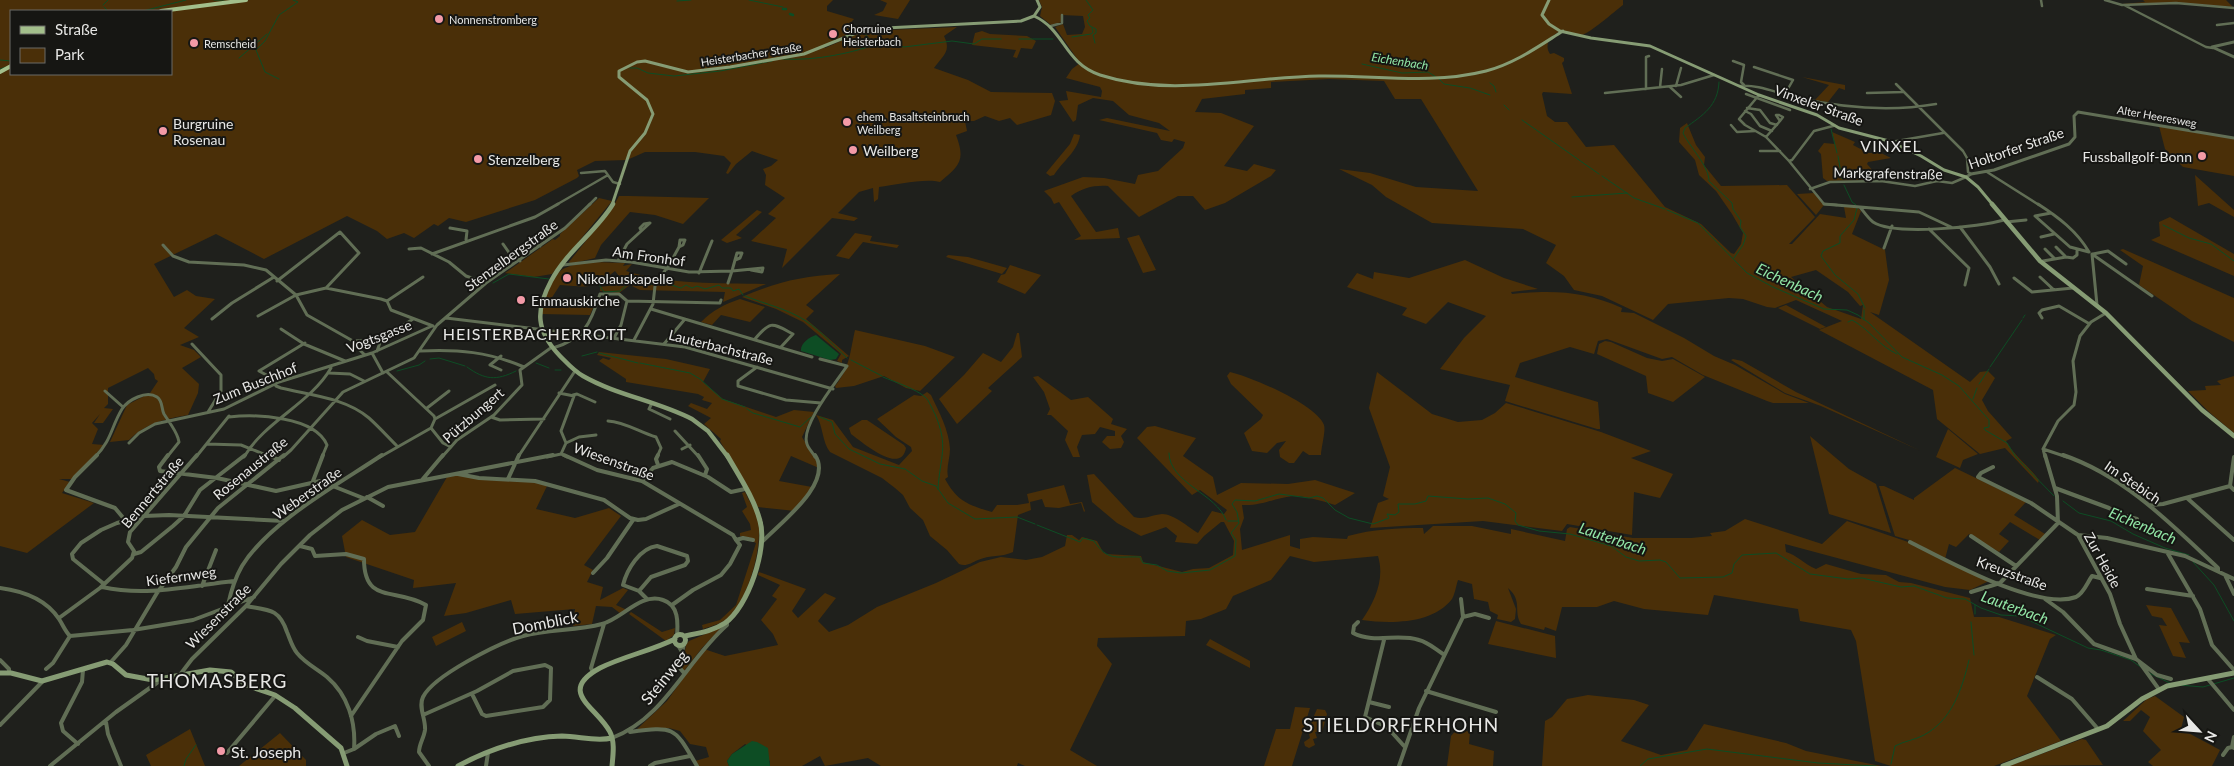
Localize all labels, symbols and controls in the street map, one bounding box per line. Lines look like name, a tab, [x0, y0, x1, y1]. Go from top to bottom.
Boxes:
legend	[10, 10, 172, 75]
marker: Nonnenstromberg	[433, 13, 445, 25]
place label: Nonnenstromberg	[449, 13, 537, 26]
text: Straße	[55, 20, 98, 38]
place label: Chorruine Heisterbach	[843, 22, 901, 48]
marker: Chorruine Heisterbach	[827, 28, 839, 40]
marker: Remscheid	[188, 37, 200, 49]
place label: Remscheid	[204, 37, 256, 50]
street label: Heisterbacher Straße	[700, 40, 802, 68]
text: Park	[55, 45, 85, 63]
water label: Eichenbach	[1370, 49, 1430, 73]
street label: Vinxeler Straße	[1772, 81, 1866, 129]
street label: Alter Heeresweg	[2116, 103, 2198, 129]
place label: ehem. Basaltsteinbruch Weilberg	[857, 110, 969, 136]
place label: Burgruine Rosenau	[173, 115, 233, 148]
marker: ehem. Basaltsteinbruch Weilberg	[841, 116, 853, 128]
street label: Holtorfer Straße	[1966, 124, 2066, 172]
marker: Burgruine Rosenau	[157, 125, 169, 137]
district label: VINXEL	[1860, 136, 1922, 155]
place label: Weilberg	[863, 142, 918, 159]
marker: Weilberg	[847, 144, 859, 156]
place label: Fussballgolf-Bonn	[2082, 148, 2192, 165]
marker: Fussballgolf-Bonn	[2196, 150, 2208, 162]
place label: Stenzelberg	[488, 151, 560, 168]
marker: Stenzelberg	[472, 153, 484, 165]
street label: Markgrafenstraße	[1833, 164, 1943, 182]
street label: Stenzelbergstraße	[461, 216, 561, 294]
street label: Am Fronhof	[612, 243, 686, 270]
water label: Eichenbach	[1754, 259, 1826, 305]
place label: Nikolauskapelle	[577, 270, 673, 287]
marker: Nikolauskapelle	[561, 272, 573, 284]
place label: Emmauskirche	[531, 292, 620, 309]
marker: Emmauskirche	[515, 294, 527, 306]
street label: Vogtsgasse	[344, 316, 414, 356]
district label: HEISTERBACHERROTT	[443, 324, 627, 343]
street label: Lauterbachstraße	[667, 326, 775, 368]
street label: Zum Buschhof	[211, 358, 299, 408]
street label: Pützbungert	[439, 384, 507, 446]
street label: Rosenaustraße	[209, 433, 291, 503]
street label: Wiesenstraße	[571, 438, 657, 484]
street label: Bennertstraße	[117, 453, 187, 531]
street label: Im Stebich	[2102, 457, 2164, 507]
street label: Weberstraße	[269, 463, 345, 523]
water label: Eichenbach	[2106, 503, 2180, 547]
water label: Lauterbach	[1577, 518, 1649, 558]
street label: Zur Heide	[2081, 529, 2125, 591]
street label: Kreuzstraße	[1974, 552, 2050, 594]
street label: Kiefernweg	[145, 563, 217, 589]
street label: Wiesenstraße	[182, 580, 254, 652]
water label: Lauterbach	[1979, 587, 2051, 627]
street label: Domblick	[510, 606, 580, 638]
street label: Steinweg	[636, 646, 692, 708]
district label: THOMASBERG	[147, 669, 287, 692]
north arrow	[2174, 706, 2224, 756]
district label: STIELDORFERHOHN	[1303, 713, 1499, 736]
text: N	[2201, 728, 2221, 745]
place label: St. Joseph	[231, 742, 301, 761]
marker: St. Joseph	[215, 745, 227, 757]

